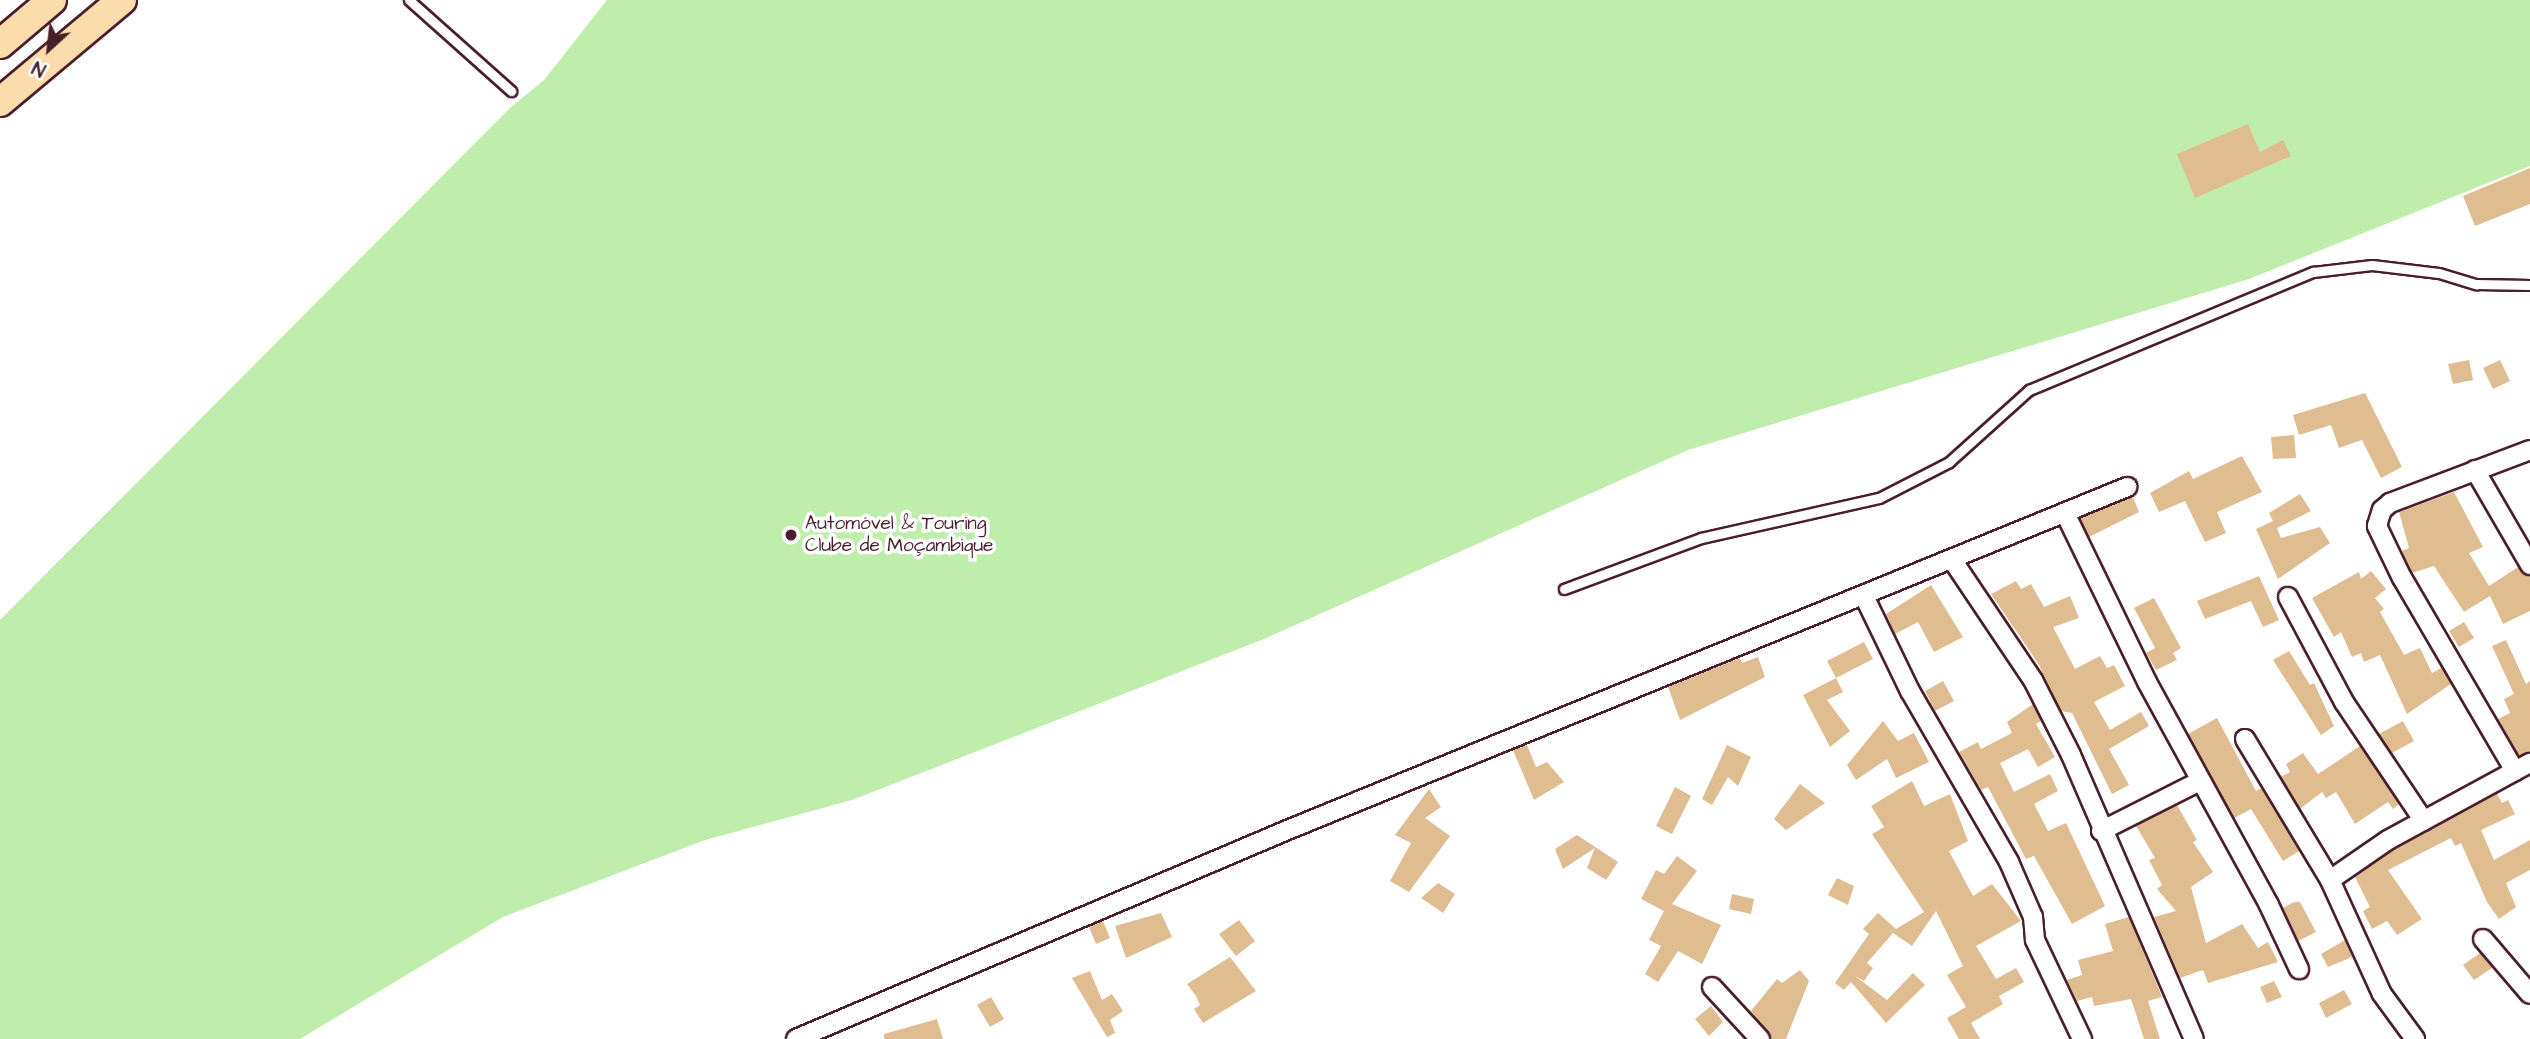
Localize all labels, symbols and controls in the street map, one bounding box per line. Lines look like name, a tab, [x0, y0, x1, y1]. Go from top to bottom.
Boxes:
north arrow	[14, 14, 84, 84]
text: N	[28, 53, 51, 83]
place label: Automóvel & Touring Clube de Moçambique	[805, 513, 993, 557]
marker: Automóvel & Touring Clube de Moçambique	[783, 527, 799, 543]

